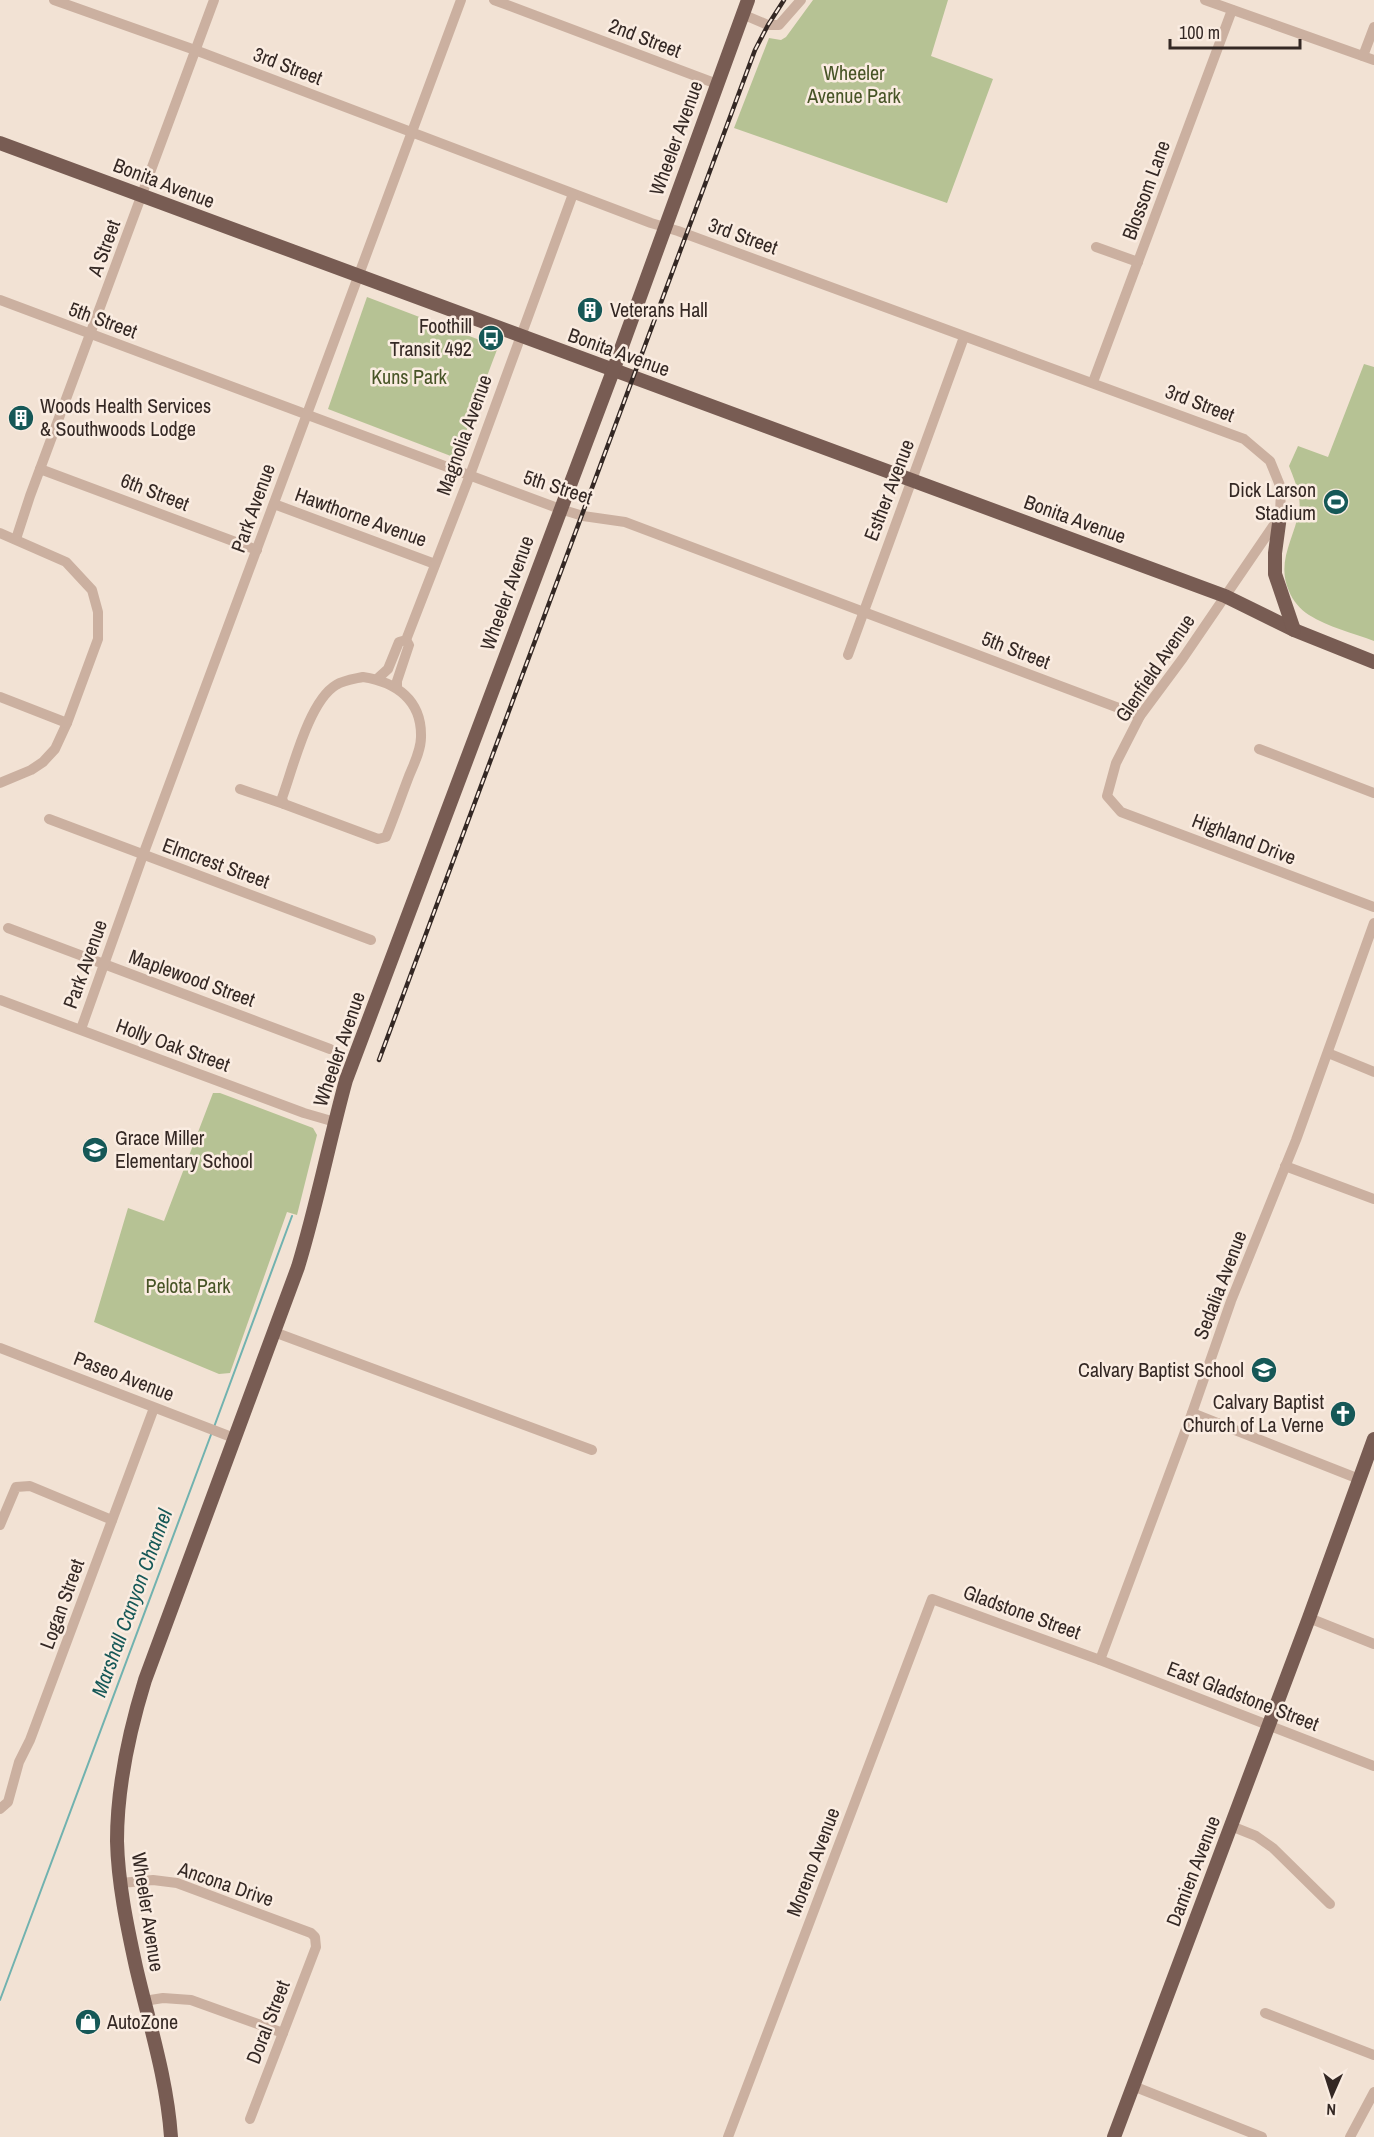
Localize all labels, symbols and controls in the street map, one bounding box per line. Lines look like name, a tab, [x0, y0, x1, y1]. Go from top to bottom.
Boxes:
street label: 2nd Street	[605, 11, 686, 64]
scale bar	[1170, 12, 1300, 50]
text: 100 m	[1179, 20, 1220, 45]
street label: 3rd Street	[250, 40, 327, 91]
park label: Wheeler Avenue Park	[806, 59, 902, 109]
street label: Wheeler Avenue	[642, 77, 709, 199]
street label: Blossom Lane	[1115, 136, 1176, 243]
street label: Bonita Avenue	[110, 151, 219, 214]
street label: 3rd Street	[705, 211, 782, 261]
street label: A Street	[81, 215, 126, 281]
street label: 5th Street	[65, 295, 142, 345]
building icon: Veterans Hall	[575, 295, 605, 325]
place label: Veterans Hall	[610, 296, 708, 323]
place label: Foothill Transit 492	[390, 312, 472, 362]
street label: Bonita Avenue	[565, 321, 674, 382]
bus stop icon: Foothill Transit 492	[476, 323, 506, 353]
park label: Kuns Park	[371, 363, 448, 390]
street label: Magnolia Avenue	[429, 371, 498, 499]
street label: 3rd Street	[1162, 377, 1239, 428]
place label: Woods Health Services & Southwoods Lodge	[40, 392, 211, 442]
building icon: Woods Health Services & Southwoods Lodge	[6, 403, 36, 433]
street label: Esther Avenue	[857, 435, 920, 544]
street label: Park Avenue	[224, 460, 281, 556]
street label: 5th Street	[520, 463, 597, 510]
street label: 6th Street	[117, 466, 194, 517]
place label: Dick Larson Stadium	[1229, 476, 1316, 526]
street label: Hawthorne Avenue	[292, 480, 431, 553]
sports icon: Dick Larson Stadium	[1321, 487, 1351, 517]
street label: Bonita Avenue	[1021, 488, 1130, 549]
street label: Wheeler Avenue	[473, 532, 540, 654]
street label: Glenfield Avenue	[1109, 609, 1201, 727]
street label: 5th Street	[978, 624, 1055, 675]
street label: Highland Drive	[1188, 806, 1300, 871]
street label: Elmcrest Street	[159, 831, 274, 895]
street label: Park Avenue	[56, 916, 113, 1012]
street label: Maplewood Street	[125, 942, 259, 1013]
street label: Wheeler Avenue	[306, 988, 371, 1110]
street label: Holly Oak Street	[112, 1011, 234, 1078]
place label: Grace Miller Elementary School	[115, 1124, 253, 1174]
school or university icon: Grace Miller Elementary School	[80, 1135, 110, 1165]
street label: Sedalia Avenue	[1186, 1226, 1253, 1343]
park label: Pelota Park	[146, 1272, 231, 1299]
street label: Paseo Avenue	[70, 1344, 178, 1407]
school or university icon: Calvary Baptist School	[1249, 1355, 1279, 1385]
place label: Calvary Baptist School	[1078, 1356, 1244, 1383]
place label: Calvary Baptist Church of La Verne	[1183, 1388, 1324, 1438]
church icon: Calvary Baptist Church of La Verne	[1328, 1399, 1358, 1429]
water label: Marshall Canyon Channel	[84, 1504, 179, 1701]
street label: Logan Street	[33, 1555, 90, 1653]
street label: Gladstone Street	[960, 1578, 1085, 1645]
street label: East Gladstone Street	[1163, 1654, 1323, 1737]
street label: Moreno Avenue	[779, 1803, 846, 1920]
street label: Damien Avenue	[1159, 1812, 1226, 1930]
street label: Wheeler Avenue	[126, 1851, 171, 1973]
street label: Ancona Drive	[174, 1854, 278, 1912]
street label: Doral Street	[239, 1976, 296, 2068]
shop icon: AutoZone	[73, 2007, 103, 2037]
place label: AutoZone	[106, 2008, 178, 2035]
north arrow	[1302, 2065, 1362, 2125]
text: N	[1326, 2099, 1337, 2121]

